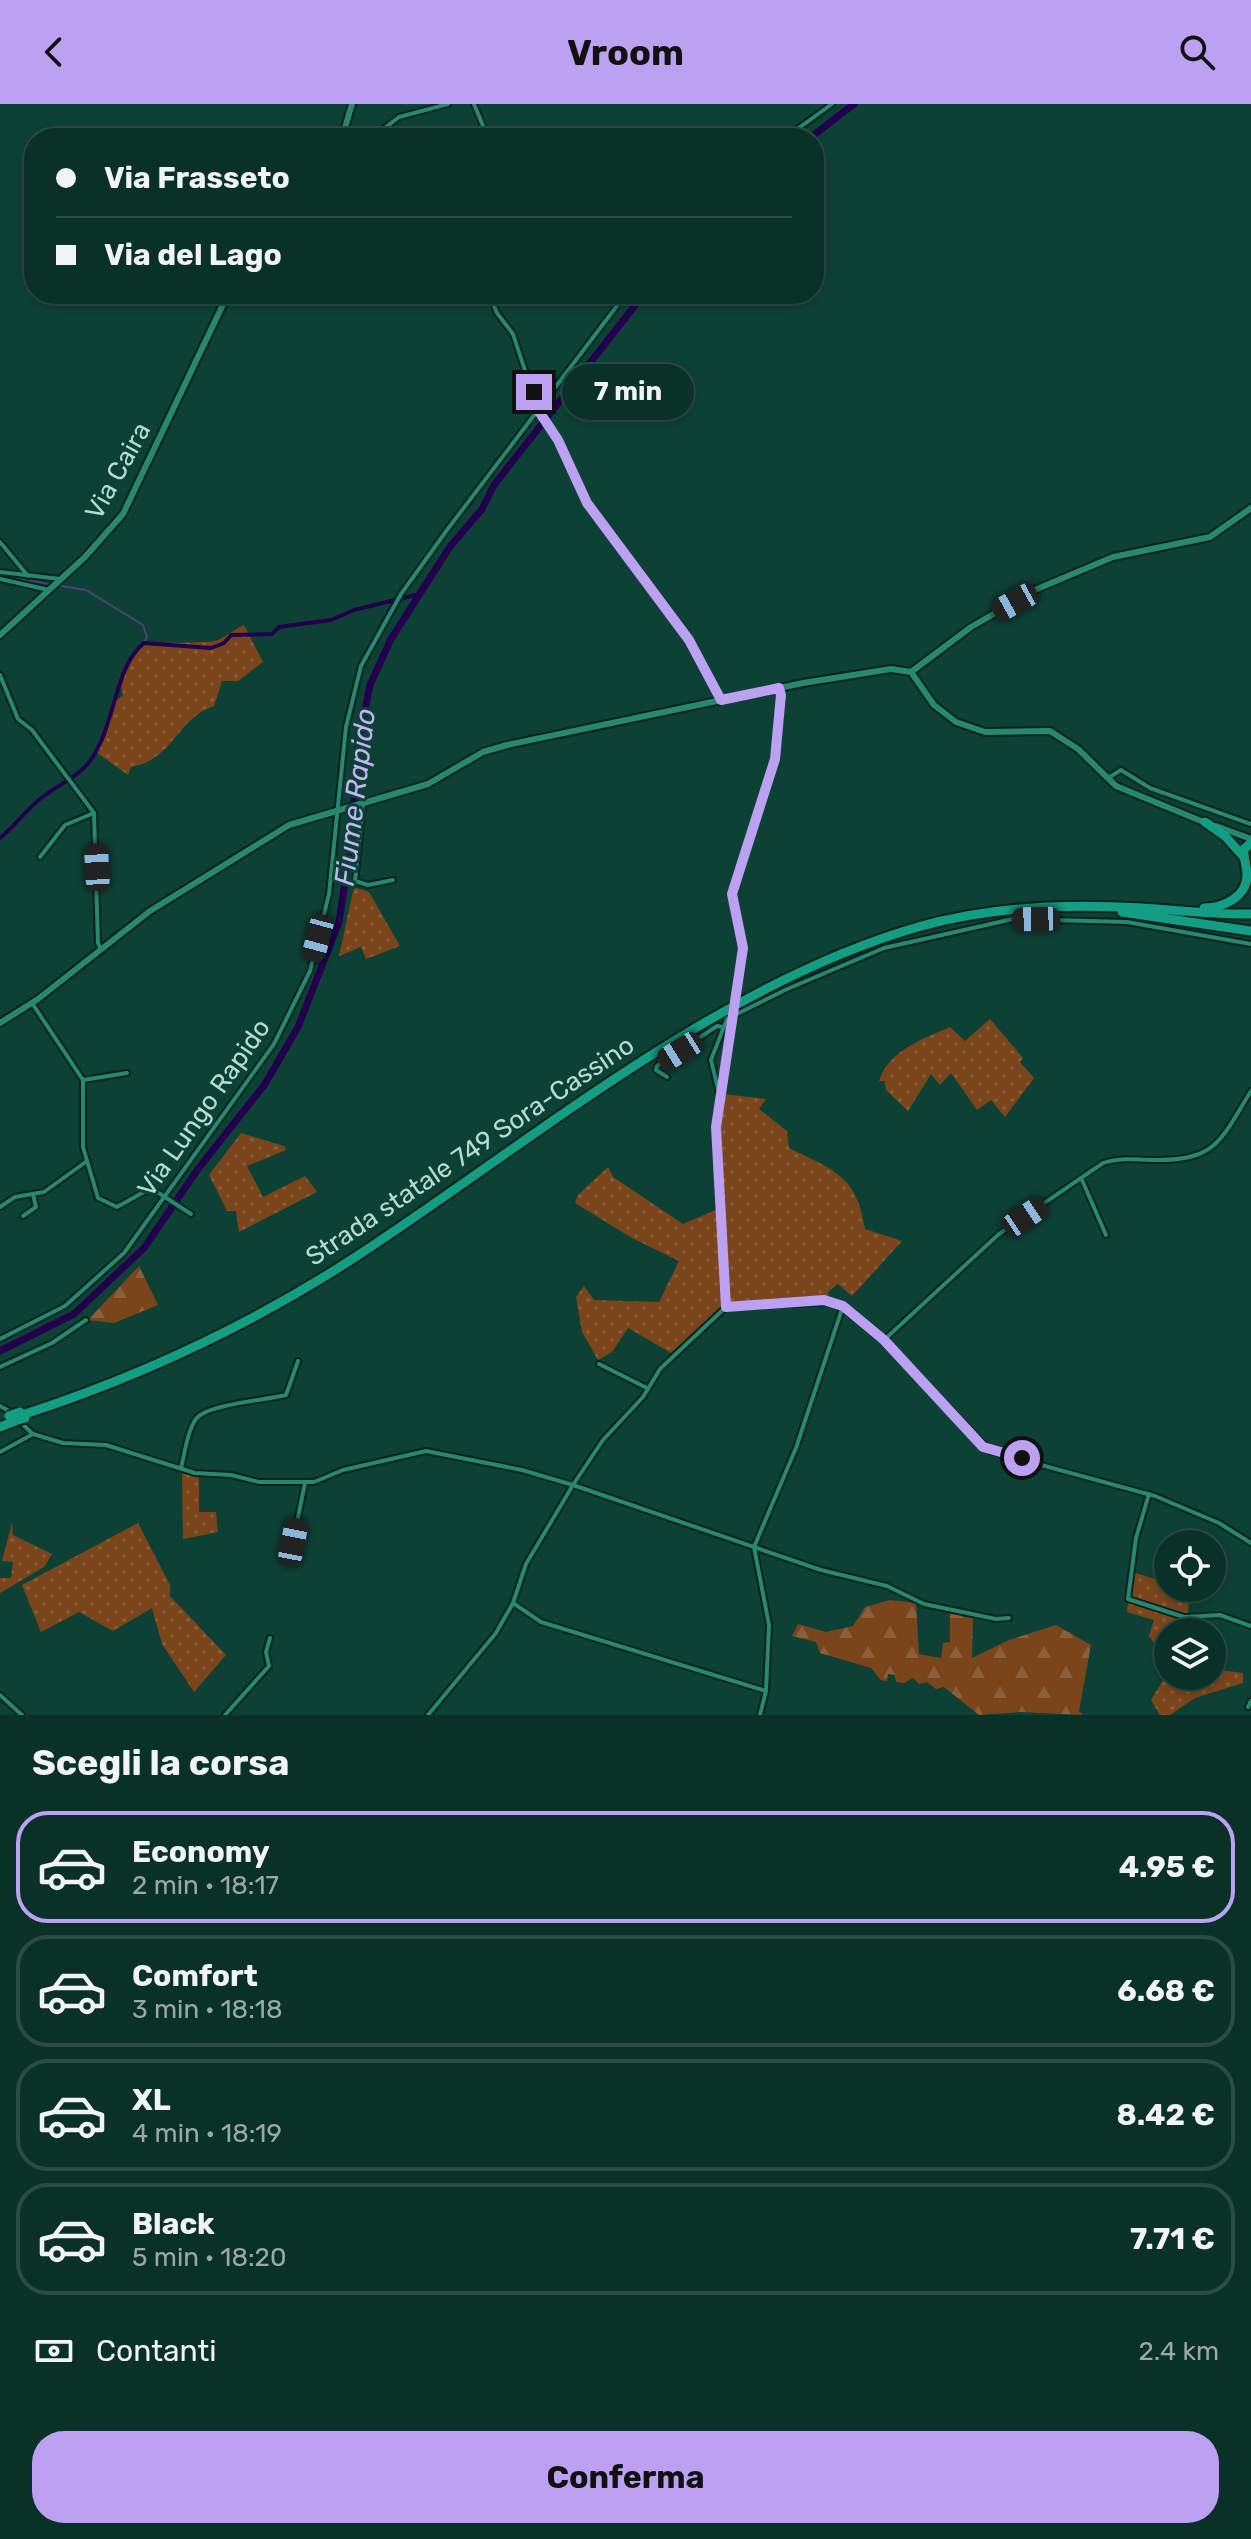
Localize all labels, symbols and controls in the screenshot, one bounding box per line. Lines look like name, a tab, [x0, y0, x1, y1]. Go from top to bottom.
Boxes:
icon: back	[32, 30, 76, 74]
icon: search	[1175, 30, 1219, 74]
text: Vroom	[567, 31, 684, 74]
text: Via Frasseto	[104, 160, 290, 196]
text: Via del Lago	[104, 237, 282, 273]
callout: 7 min	[562, 364, 694, 420]
route end	[516, 374, 552, 410]
text: 7 min	[594, 376, 662, 407]
street label: Via Caira	[79, 417, 157, 525]
car	[988, 580, 1042, 624]
water label: Fiume Rapido	[328, 706, 382, 888]
car	[84, 842, 110, 892]
car	[1012, 907, 1060, 931]
car	[300, 912, 336, 964]
street label: Via Lungo Rapido	[131, 1013, 277, 1203]
car	[653, 1028, 707, 1074]
street label: Strada statale 749 Sora-Cassino	[300, 1029, 640, 1273]
car	[998, 1194, 1052, 1240]
route start	[1004, 1440, 1040, 1476]
car	[277, 1516, 309, 1568]
map controls	[1154, 1530, 1226, 1690]
button: locate	[1154, 1530, 1226, 1602]
button: layers	[1154, 1618, 1226, 1690]
text: Scegli la corsa	[32, 1741, 290, 1784]
icon: car	[36, 1831, 108, 1903]
text: Economy	[132, 1834, 270, 1870]
text: 4.95 €	[1119, 1849, 1215, 1885]
text: 2 min · 18:17	[132, 1870, 279, 1901]
icon: car	[36, 1955, 108, 2027]
text: Comfort	[132, 1958, 258, 1994]
text: 6.68 €	[1117, 1973, 1215, 2009]
text: 3 min · 18:18	[132, 1994, 282, 2025]
icon: car	[36, 2079, 108, 2151]
text: XL	[132, 2082, 171, 2118]
text: 8.42 €	[1117, 2097, 1215, 2133]
text: 4 min · 18:19	[132, 2118, 282, 2149]
icon: car	[36, 2203, 108, 2275]
text: Black	[132, 2206, 215, 2242]
text: 7.71 €	[1130, 2221, 1215, 2257]
text: 5 min · 18:20	[132, 2242, 286, 2273]
icon: cash	[32, 2329, 76, 2373]
text: Contanti	[96, 2333, 216, 2369]
text: 2.4 km	[1139, 2336, 1219, 2367]
button: Conferma	[32, 2431, 1219, 2523]

